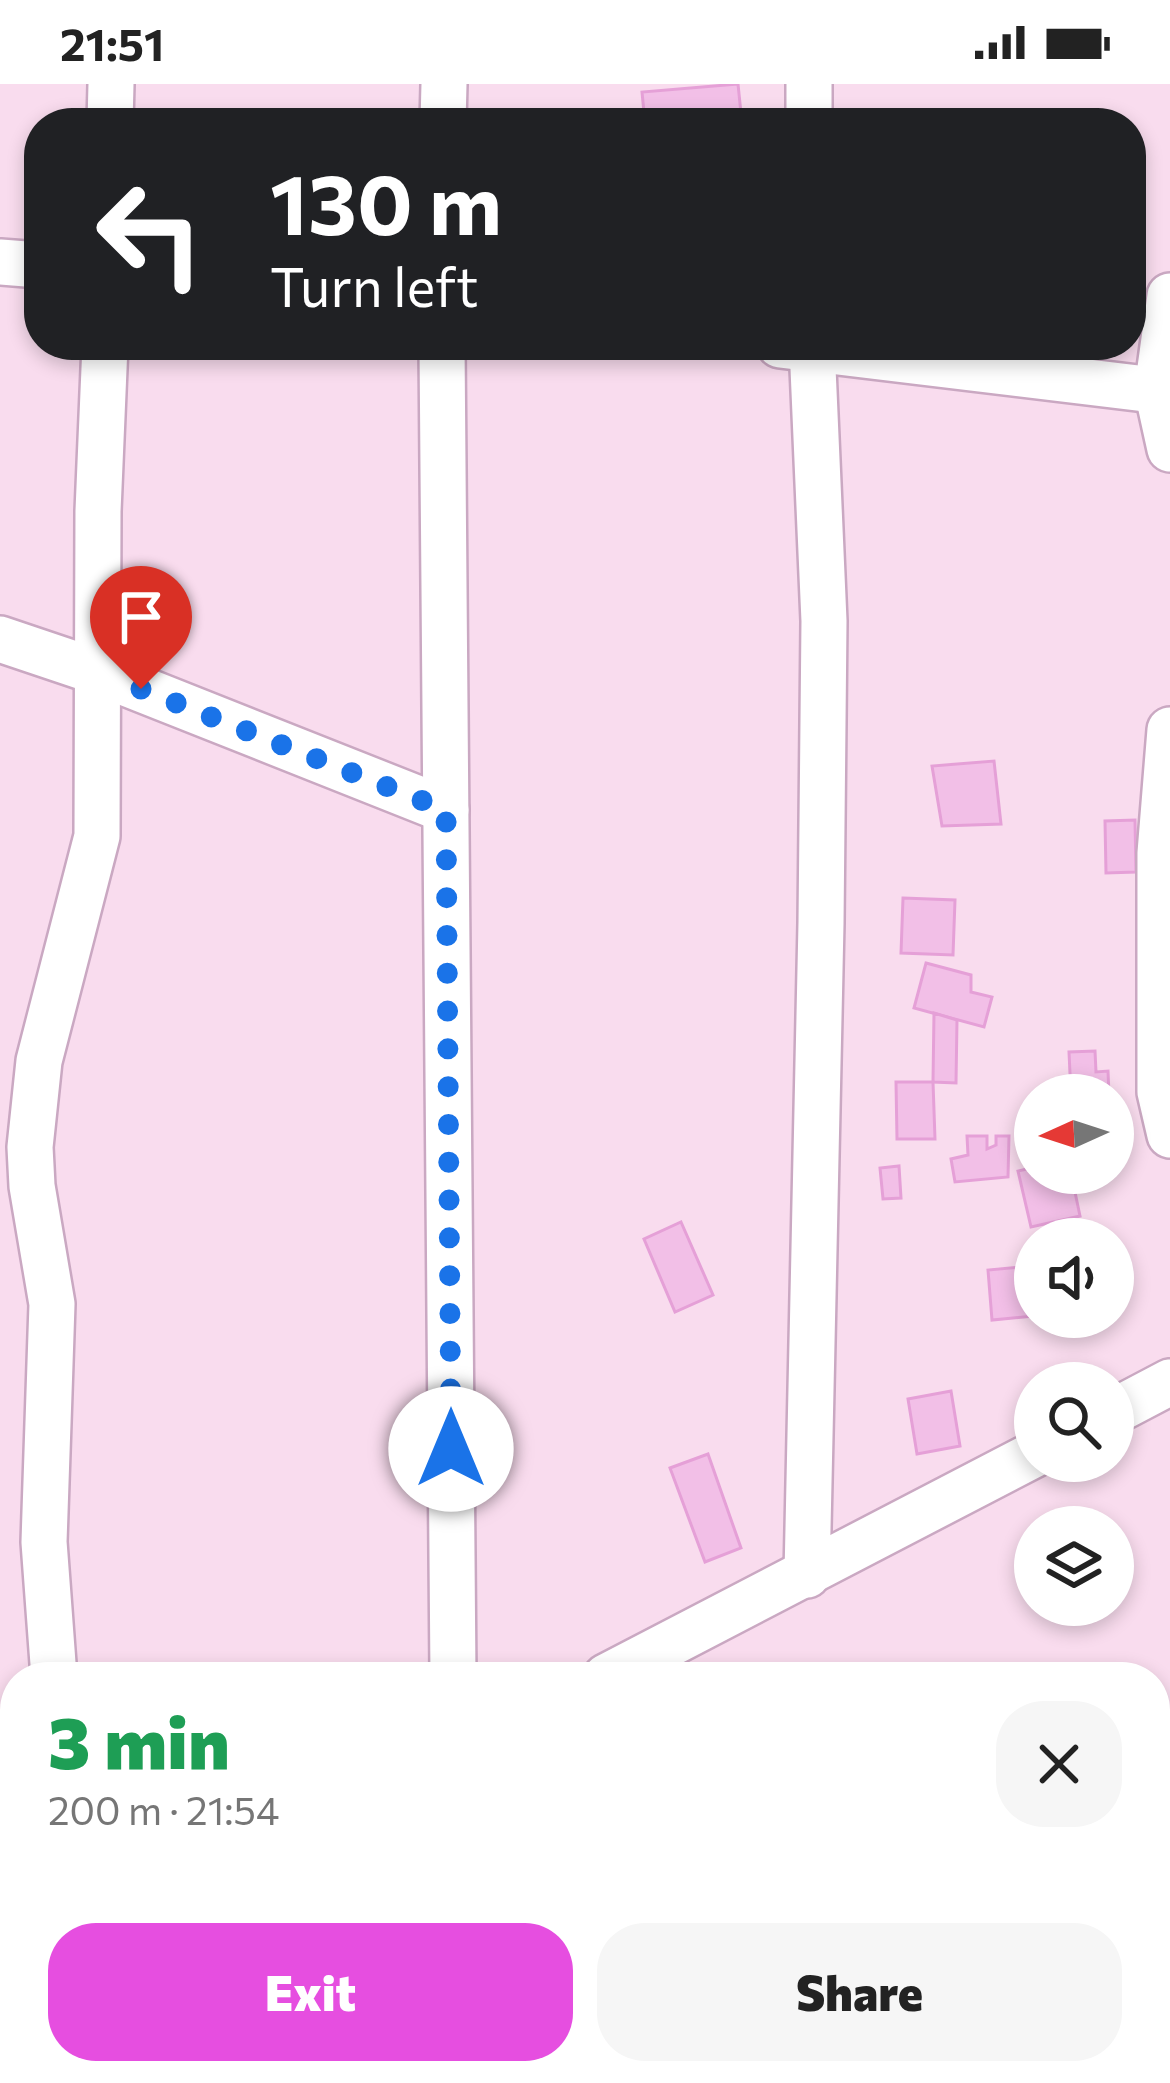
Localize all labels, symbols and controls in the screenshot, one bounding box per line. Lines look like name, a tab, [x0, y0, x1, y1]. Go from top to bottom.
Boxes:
text: 21:51	[60, 15, 164, 70]
text: 130 m	[270, 150, 502, 252]
icon: left	[72, 156, 228, 312]
text: Turn left	[270, 252, 478, 318]
pin	[90, 566, 192, 689]
icon: arrive	[108, 584, 174, 650]
north arrow	[1014, 1074, 1134, 1194]
map controls	[1014, 1074, 1134, 1626]
button: sound	[1014, 1218, 1134, 1338]
button: search	[1014, 1362, 1134, 1482]
position arrow	[388, 1386, 514, 1512]
button: layers	[1014, 1506, 1134, 1626]
text: 3 min	[48, 1696, 230, 1784]
button: close	[996, 1701, 1122, 1827]
text: 200 m · 21:54	[48, 1785, 279, 1833]
button: Exit	[48, 1923, 573, 2061]
button: Share	[597, 1923, 1122, 2061]

